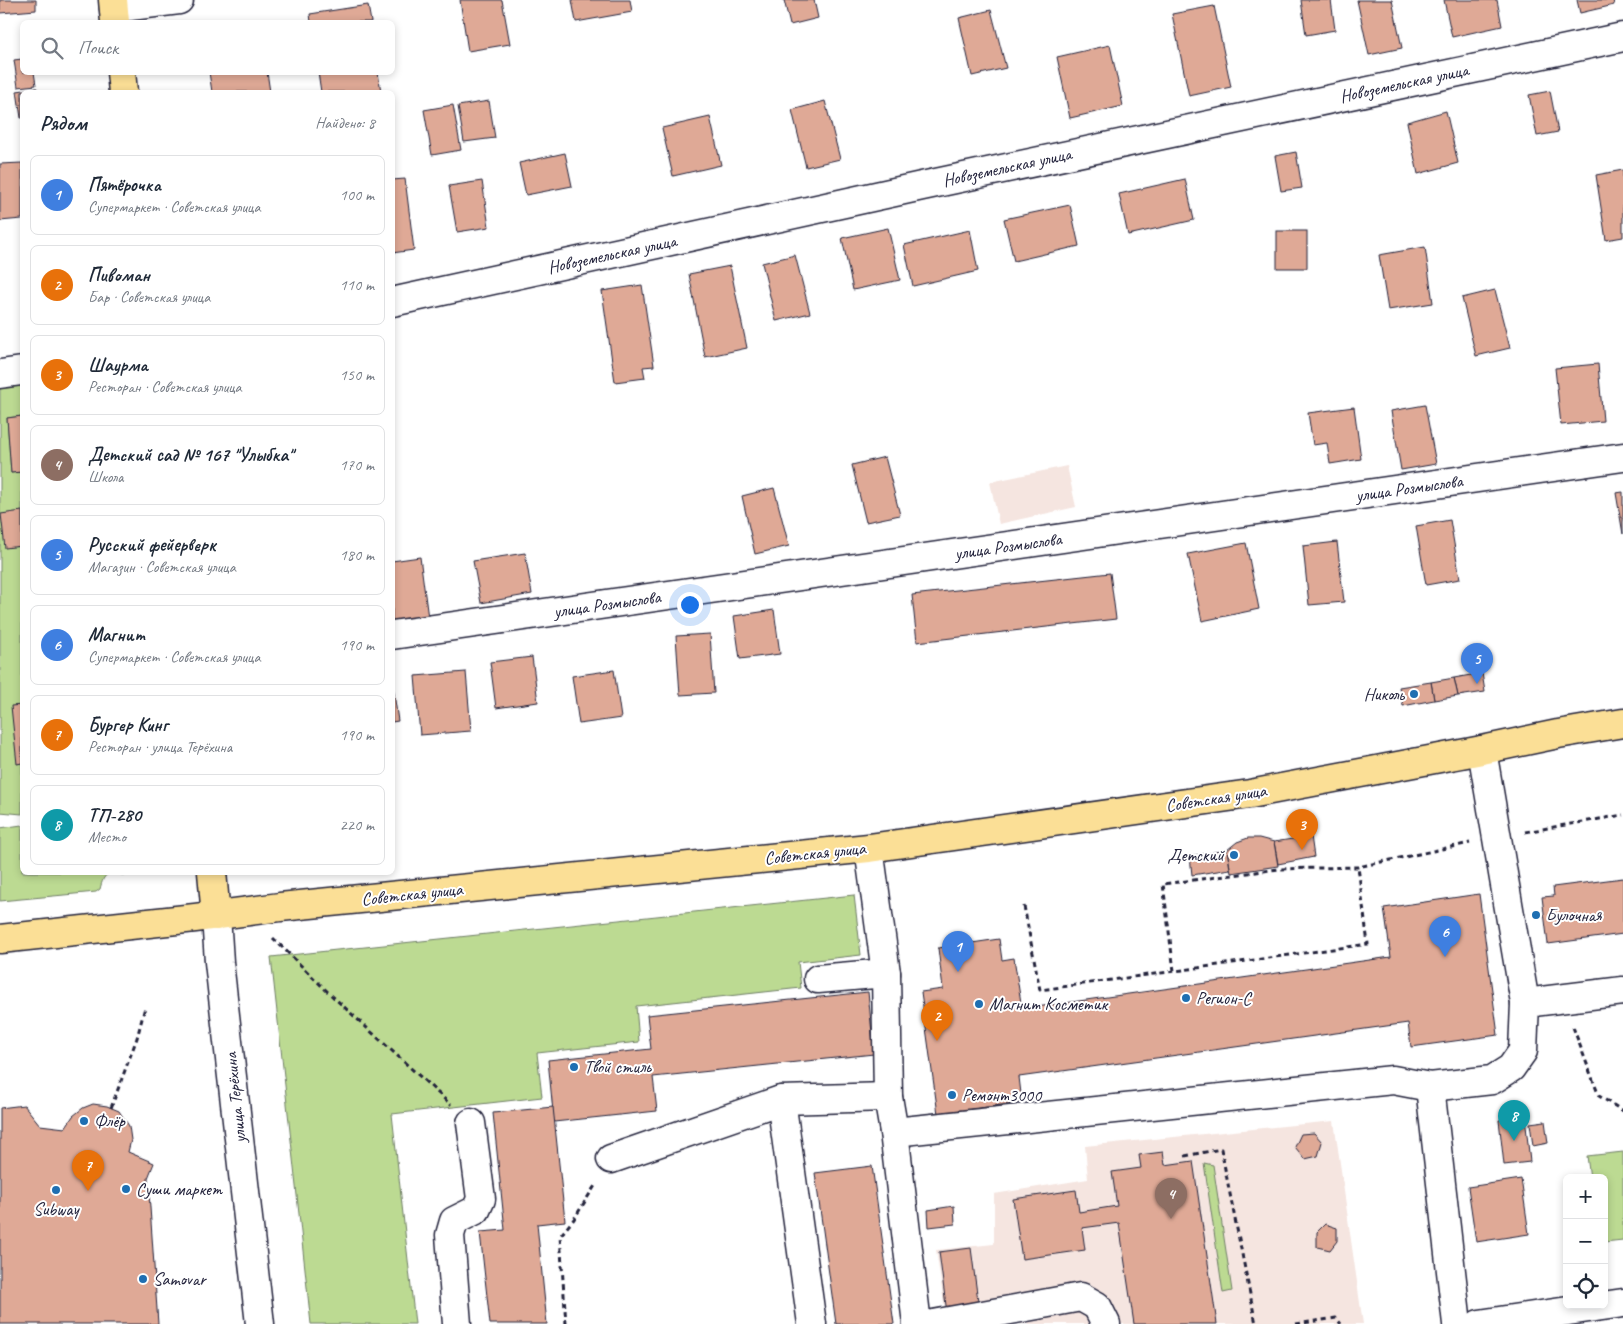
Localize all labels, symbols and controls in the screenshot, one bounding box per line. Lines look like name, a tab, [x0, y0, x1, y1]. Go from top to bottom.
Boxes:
search box	[20, 20, 395, 75]
icon: search	[38, 34, 66, 62]
text: Поиск	[78, 36, 118, 60]
street label: Новоземельская улица	[1338, 58, 1472, 108]
text: Рядом	[40, 110, 87, 136]
text: Найдено: 8	[315, 113, 375, 133]
street label: Новоземельская улица	[941, 142, 1075, 192]
text: Пятёрочка	[88, 173, 161, 197]
text: 1	[53, 185, 61, 205]
text: 100 m	[340, 185, 374, 205]
text: Супермаркет · Советская улица	[88, 197, 260, 217]
street label: Новоземельская улица	[546, 229, 680, 279]
text: Пивоман	[88, 263, 150, 287]
text: 2	[53, 275, 61, 295]
text: 110 m	[340, 275, 374, 295]
text: Бар · Советская улица	[88, 287, 210, 307]
text: Шаурма	[88, 353, 148, 377]
text: 3	[53, 365, 61, 385]
text: 150 m	[340, 365, 374, 385]
text: Ресторан · Советская улица	[88, 377, 242, 397]
text: Детский сад № 167 "Улыбка"	[88, 443, 292, 467]
text: 4	[53, 455, 61, 475]
text: 170 m	[340, 455, 374, 475]
text: Школа	[88, 467, 123, 487]
street label: улица Розмыслова	[1353, 469, 1466, 507]
street label: улица Розмыслова	[952, 527, 1065, 565]
text: Русский фейерверк	[88, 533, 215, 557]
text: 5	[54, 545, 60, 565]
text: 180 m	[340, 545, 374, 565]
text: Магазин · Советская улица	[88, 557, 236, 577]
street label: улица Розмыслова	[551, 585, 664, 623]
your location	[677, 592, 703, 618]
text: Магнит	[88, 623, 145, 647]
text: 6	[53, 635, 61, 655]
text: 190 m	[340, 635, 374, 655]
pin: 5	[1461, 643, 1493, 684]
text: Супермаркет · Советская улица	[88, 647, 260, 667]
place label: Николь	[1364, 683, 1405, 705]
marker: Николь	[1408, 688, 1420, 700]
text: Бургер Кинг	[88, 713, 168, 737]
text: 7	[53, 725, 61, 745]
text: 190 m	[340, 725, 374, 745]
text: Ресторан · улица Терёхина	[88, 737, 232, 757]
street label: Советская улица	[1164, 779, 1269, 817]
text: ТП-280	[88, 803, 141, 827]
pin: 3	[1286, 809, 1318, 850]
text: 8	[53, 815, 61, 835]
text: 220 m	[340, 815, 374, 835]
text: Место	[88, 827, 126, 847]
street label: Советская улица	[763, 837, 868, 869]
place label: Детский	[1168, 844, 1225, 866]
marker: Детский	[1228, 849, 1240, 861]
street label: Советская улица	[360, 878, 465, 910]
place label: Булочная	[1546, 904, 1603, 926]
marker: Булочная	[1530, 909, 1542, 921]
pin: 6	[1429, 916, 1461, 957]
pin: 1	[942, 931, 974, 972]
place label: Регион-С	[1196, 987, 1253, 1009]
marker: Регион-С	[1180, 992, 1192, 1004]
place label: Магнит Косметик	[989, 993, 1110, 1015]
marker: Магнит Косметик	[973, 998, 985, 1010]
pin: 2	[921, 1000, 953, 1041]
street label: улица Терёхина	[219, 1050, 251, 1145]
place label: Твой стиль	[584, 1056, 652, 1078]
marker: Твой стиль	[568, 1061, 580, 1073]
place label: Ремонт3000	[962, 1084, 1043, 1106]
marker: Ремонт3000	[946, 1089, 958, 1101]
pin: 8	[1498, 1100, 1530, 1141]
place label: Флёр	[94, 1110, 126, 1132]
marker: Флёр	[78, 1115, 90, 1127]
pin: 7	[72, 1150, 104, 1191]
map controls	[1563, 1174, 1608, 1309]
button: +	[1563, 1174, 1608, 1219]
place label: Суши маркет	[136, 1178, 223, 1200]
pin: 4	[1155, 1178, 1187, 1219]
marker: Суши маркет	[120, 1183, 132, 1195]
marker: Subway	[50, 1184, 62, 1196]
place label: Subway	[33, 1198, 81, 1220]
button: −	[1563, 1219, 1608, 1264]
button: locate	[1563, 1264, 1608, 1309]
place label: Samovar	[153, 1268, 207, 1290]
marker: Samovar	[137, 1273, 149, 1285]

